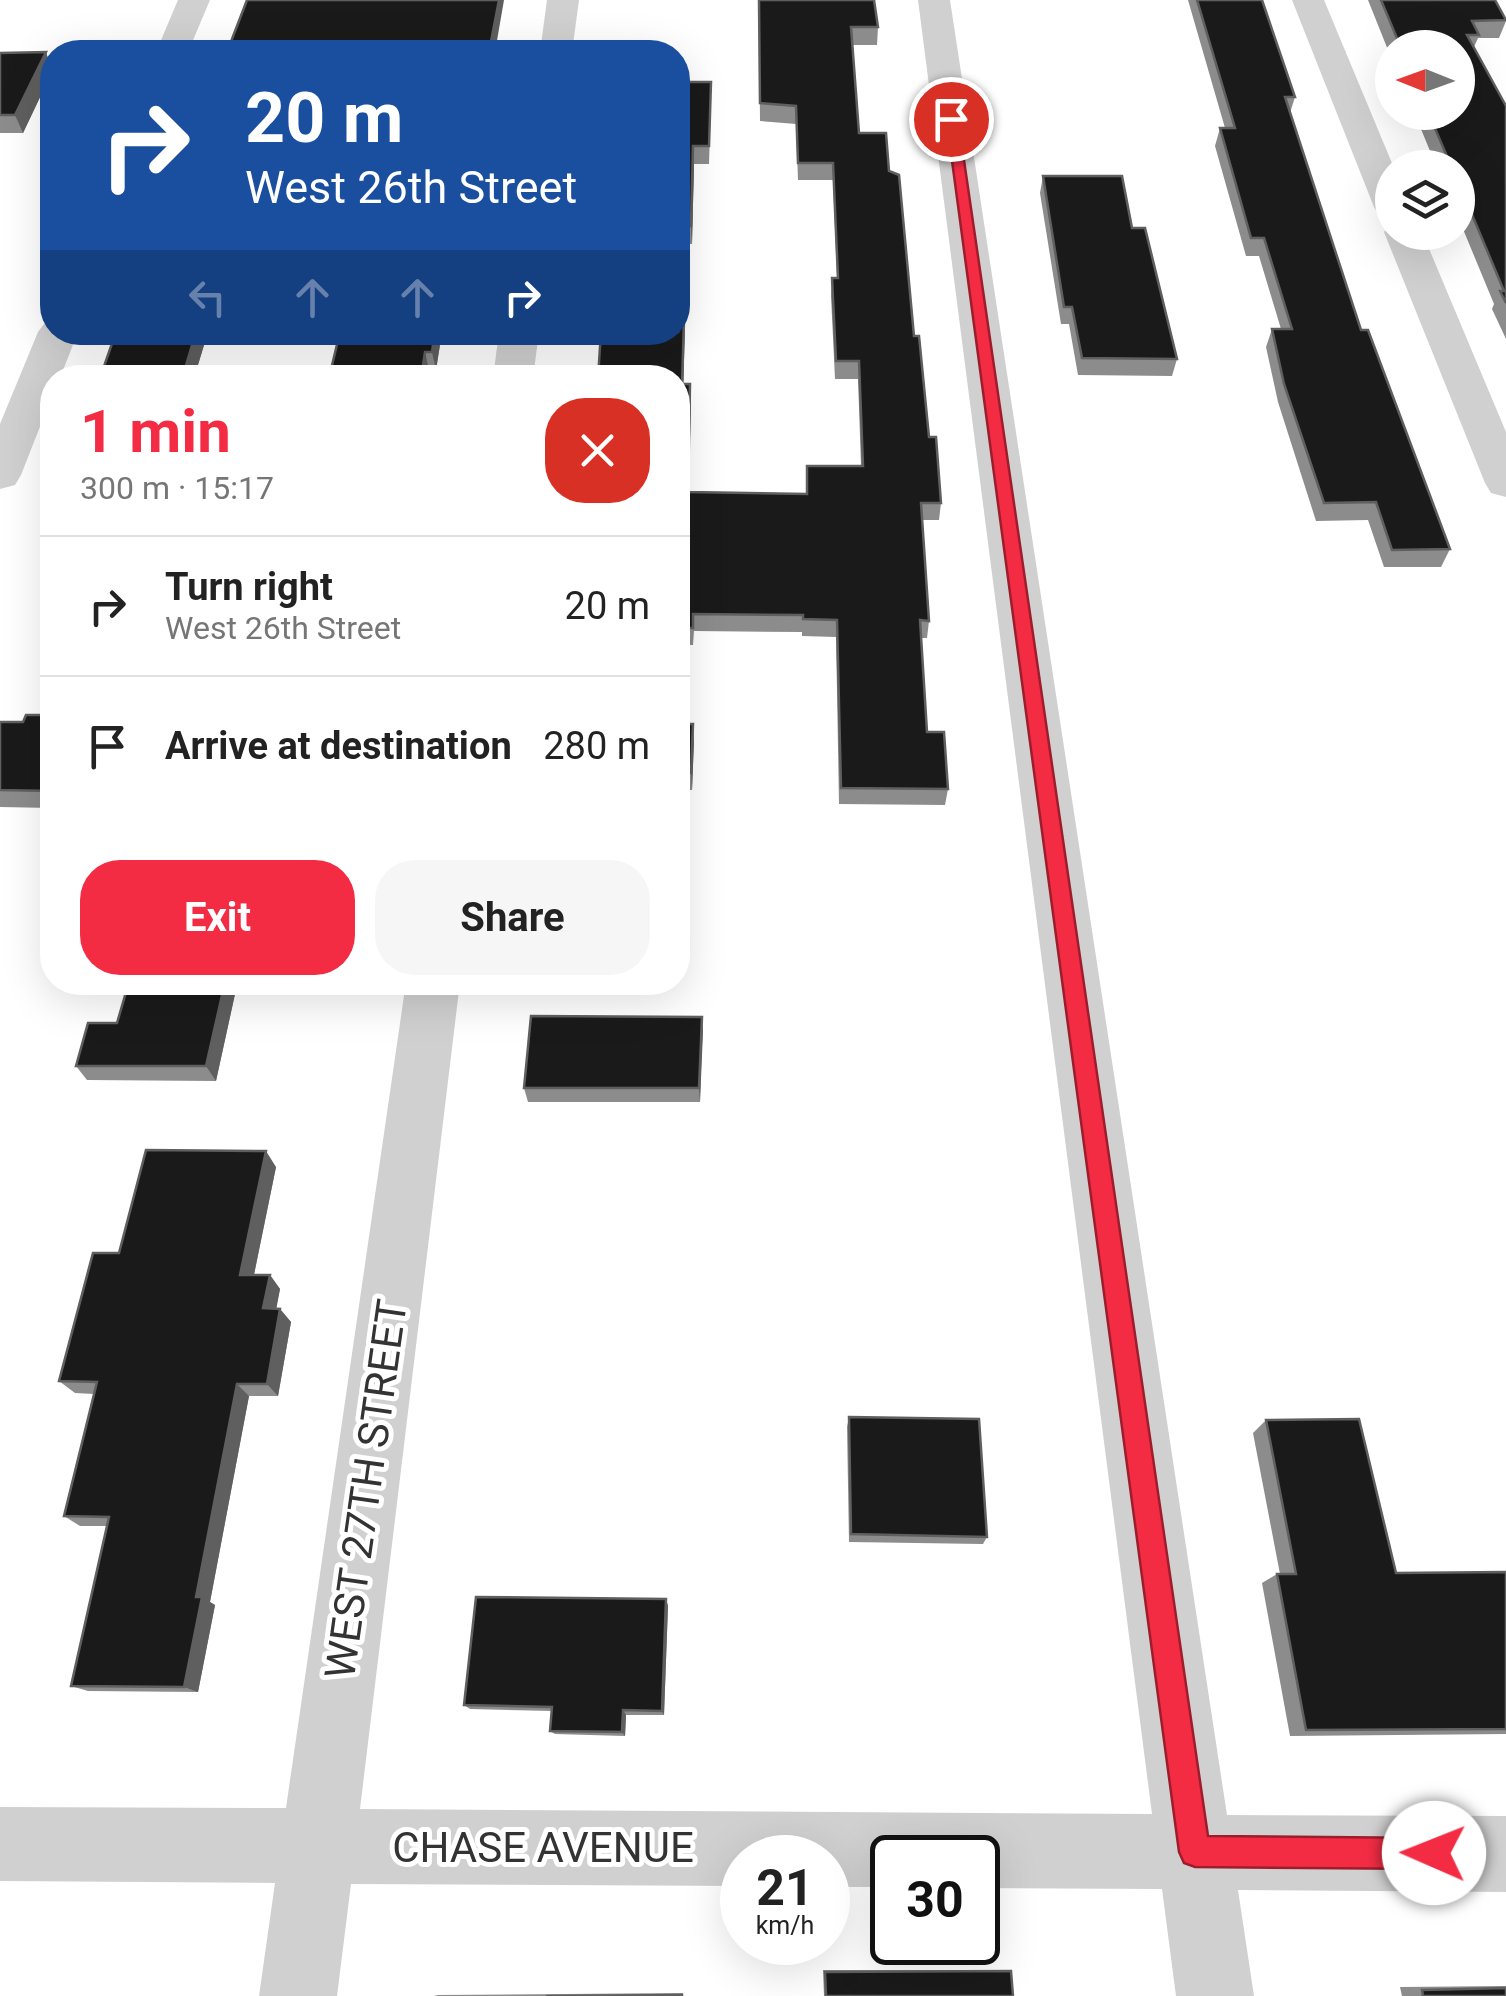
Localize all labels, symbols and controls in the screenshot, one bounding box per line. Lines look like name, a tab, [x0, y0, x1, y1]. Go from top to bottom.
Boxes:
north arrow	[1375, 30, 1475, 130]
map controls	[1375, 30, 1475, 250]
text: 20 m	[245, 77, 403, 159]
pin	[909, 77, 994, 162]
icon: right	[80, 80, 210, 210]
icon: arrive	[924, 92, 979, 147]
button: layers	[1375, 150, 1475, 250]
text: West 26th Street	[245, 161, 577, 214]
icon: left	[180, 270, 235, 325]
icon: ahead	[285, 270, 340, 325]
icon: ahead	[390, 270, 445, 325]
icon: right	[495, 270, 550, 325]
text: 1 min	[80, 396, 231, 467]
button: close	[545, 398, 650, 503]
text: 300 m · 15:17	[80, 469, 274, 507]
text: Turn right	[165, 565, 333, 609]
icon: right	[80, 579, 135, 634]
text: 20 m	[565, 584, 650, 628]
text: West 26th Street	[165, 609, 401, 647]
icon: arrive	[80, 719, 135, 774]
text: Arrive at destination	[165, 724, 512, 768]
text: 280 m	[543, 724, 650, 768]
button: Exit	[80, 860, 355, 975]
button: Share	[375, 860, 650, 975]
street label: WEST 27TH STREET	[315, 1296, 417, 1682]
position arrow	[1382, 1801, 1486, 1905]
street label: CHASE AVENUE	[392, 1823, 694, 1872]
speed limit sign: 30	[870, 1835, 1000, 1965]
text: 21	[756, 1859, 814, 1917]
text: km/h	[756, 1911, 814, 1940]

